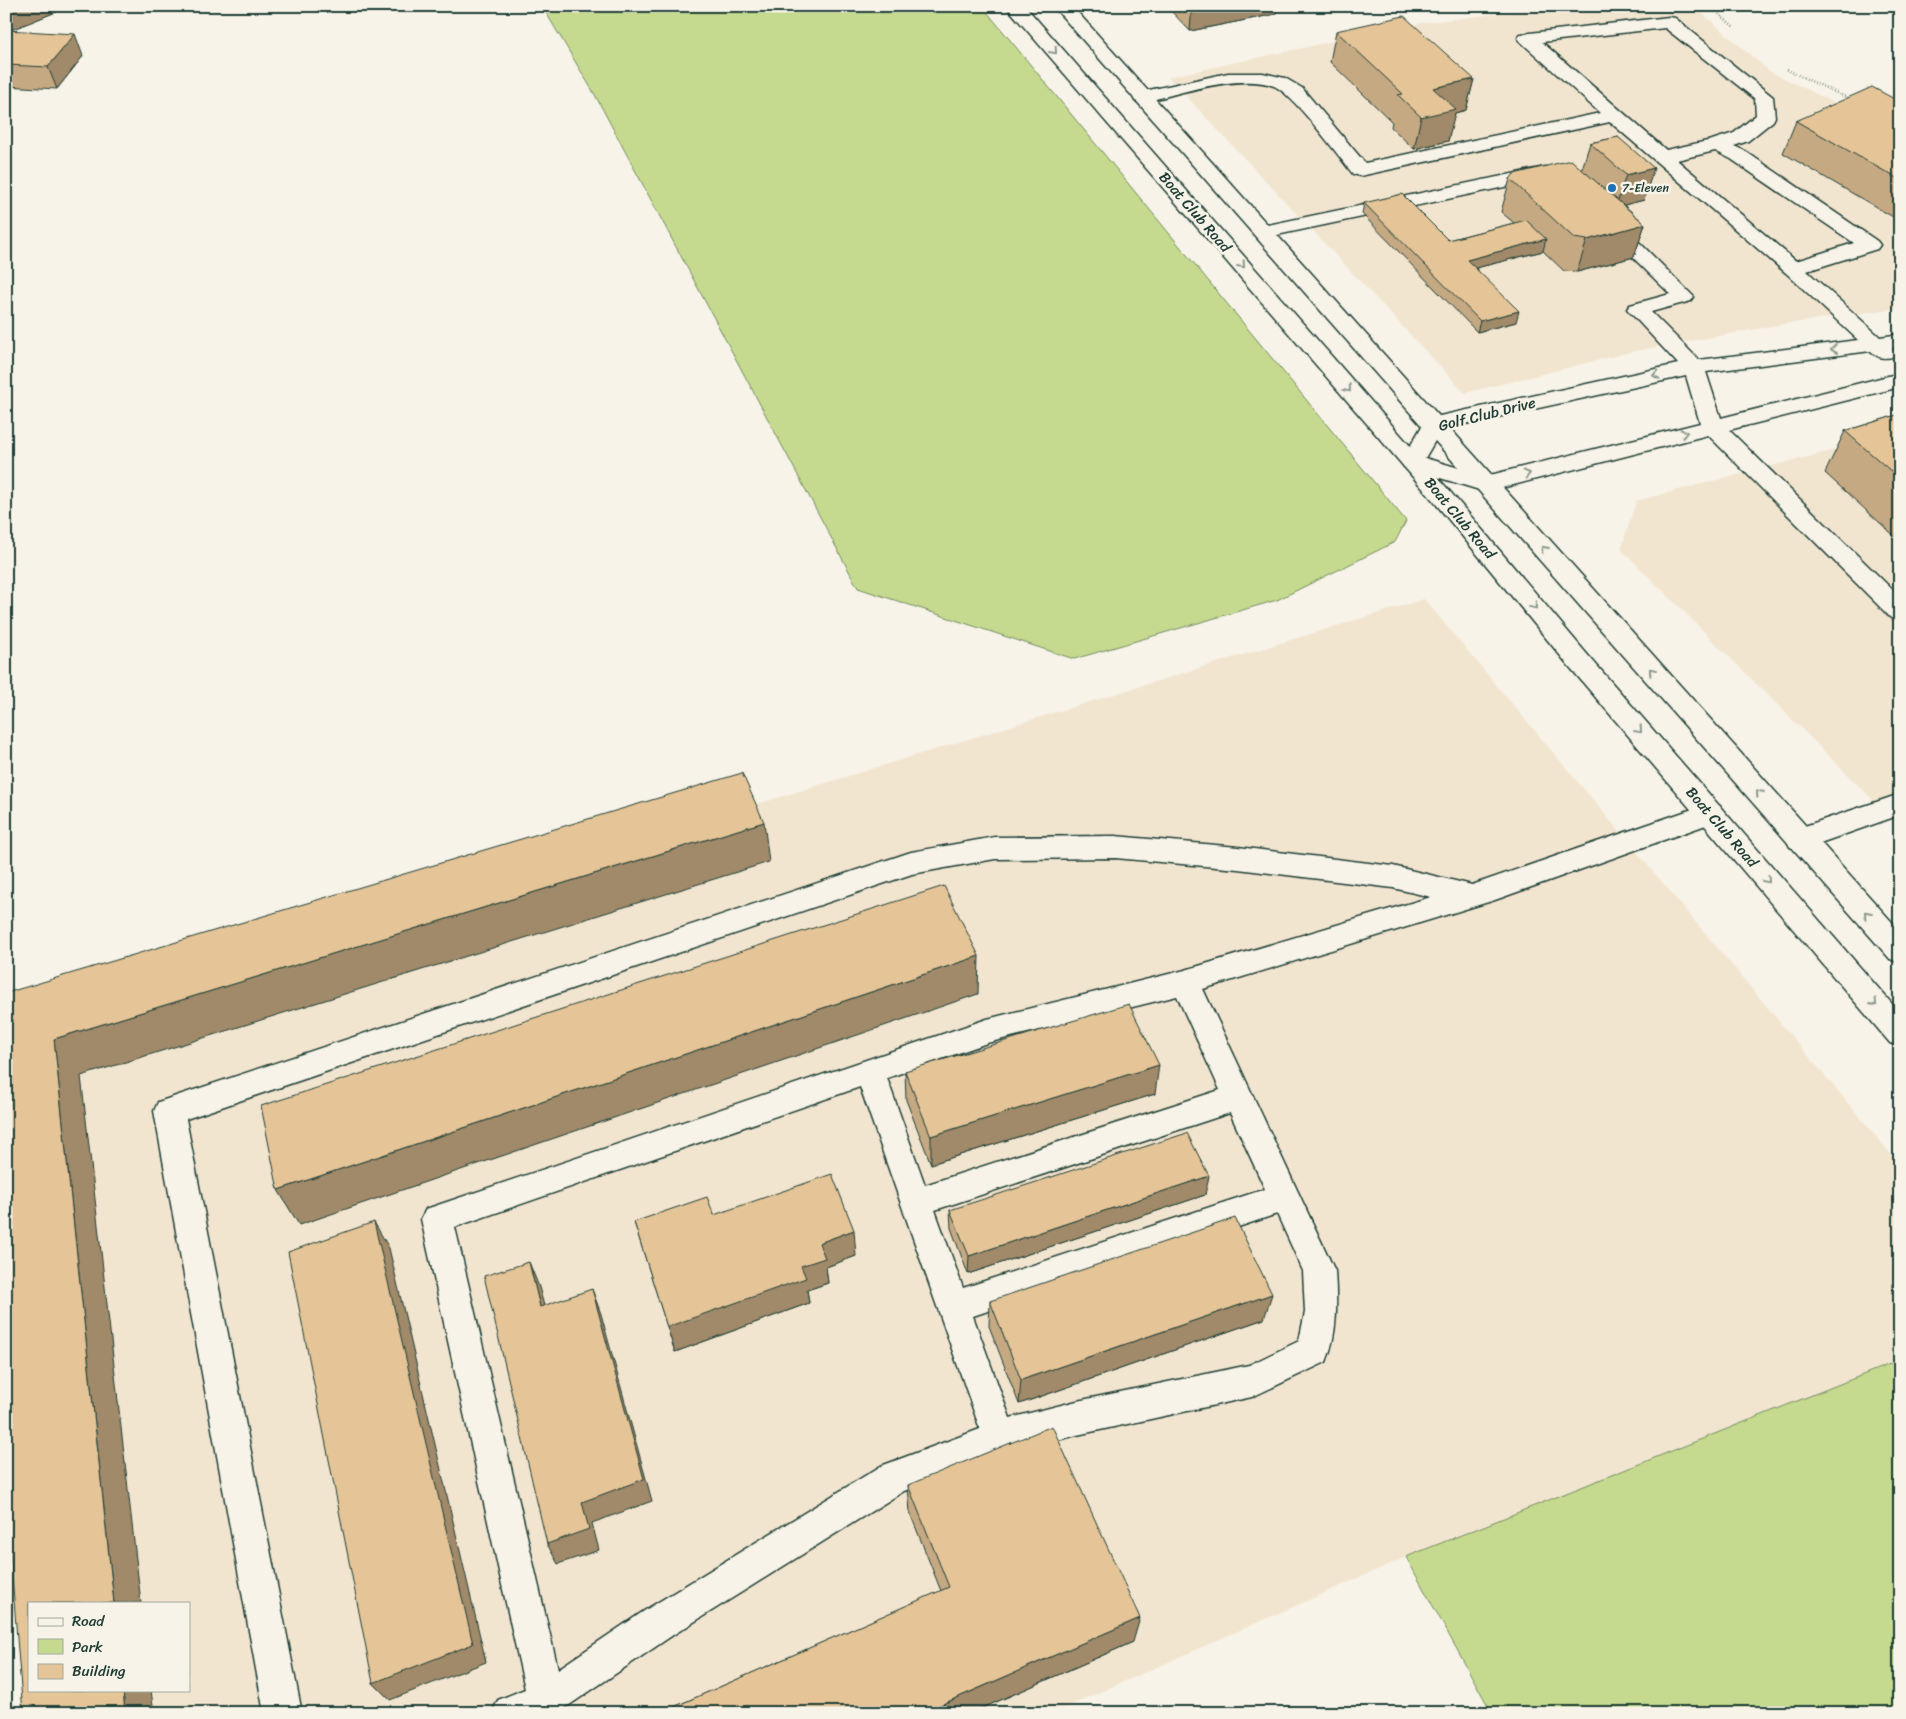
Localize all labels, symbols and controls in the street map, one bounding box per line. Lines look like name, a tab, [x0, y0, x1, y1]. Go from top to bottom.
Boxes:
one-way arrow	[1048, 45, 1057, 54]
street label: Boat Club Road	[1152, 165, 1239, 259]
place label: 7-Eleven	[1622, 177, 1669, 199]
marker: 7-Eleven	[1606, 182, 1618, 194]
one-way arrow	[1236, 260, 1245, 269]
one-way arrow	[1830, 343, 1838, 353]
one-way arrow	[1652, 369, 1661, 380]
one-way arrow	[1342, 383, 1351, 392]
street label: Golf Club Drive	[1436, 389, 1539, 439]
one-way arrow	[1679, 428, 1688, 439]
one-way arrow	[1522, 469, 1530, 479]
street label: Boat Club Road	[1418, 471, 1503, 566]
one-way arrow	[1541, 546, 1550, 555]
one-way arrow	[1528, 601, 1537, 610]
one-way arrow	[1649, 667, 1658, 676]
one-way arrow	[1633, 725, 1642, 734]
street label: Boat Club Road	[1679, 780, 1766, 874]
one-way arrow	[1756, 789, 1765, 798]
one-way arrow	[1762, 875, 1771, 884]
one-way arrow	[1864, 911, 1873, 920]
one-way arrow	[1868, 998, 1877, 1007]
legend	[28, 1602, 190, 1692]
text: Road	[72, 1608, 105, 1634]
text: Park	[72, 1634, 103, 1660]
text: Building	[72, 1658, 126, 1684]

